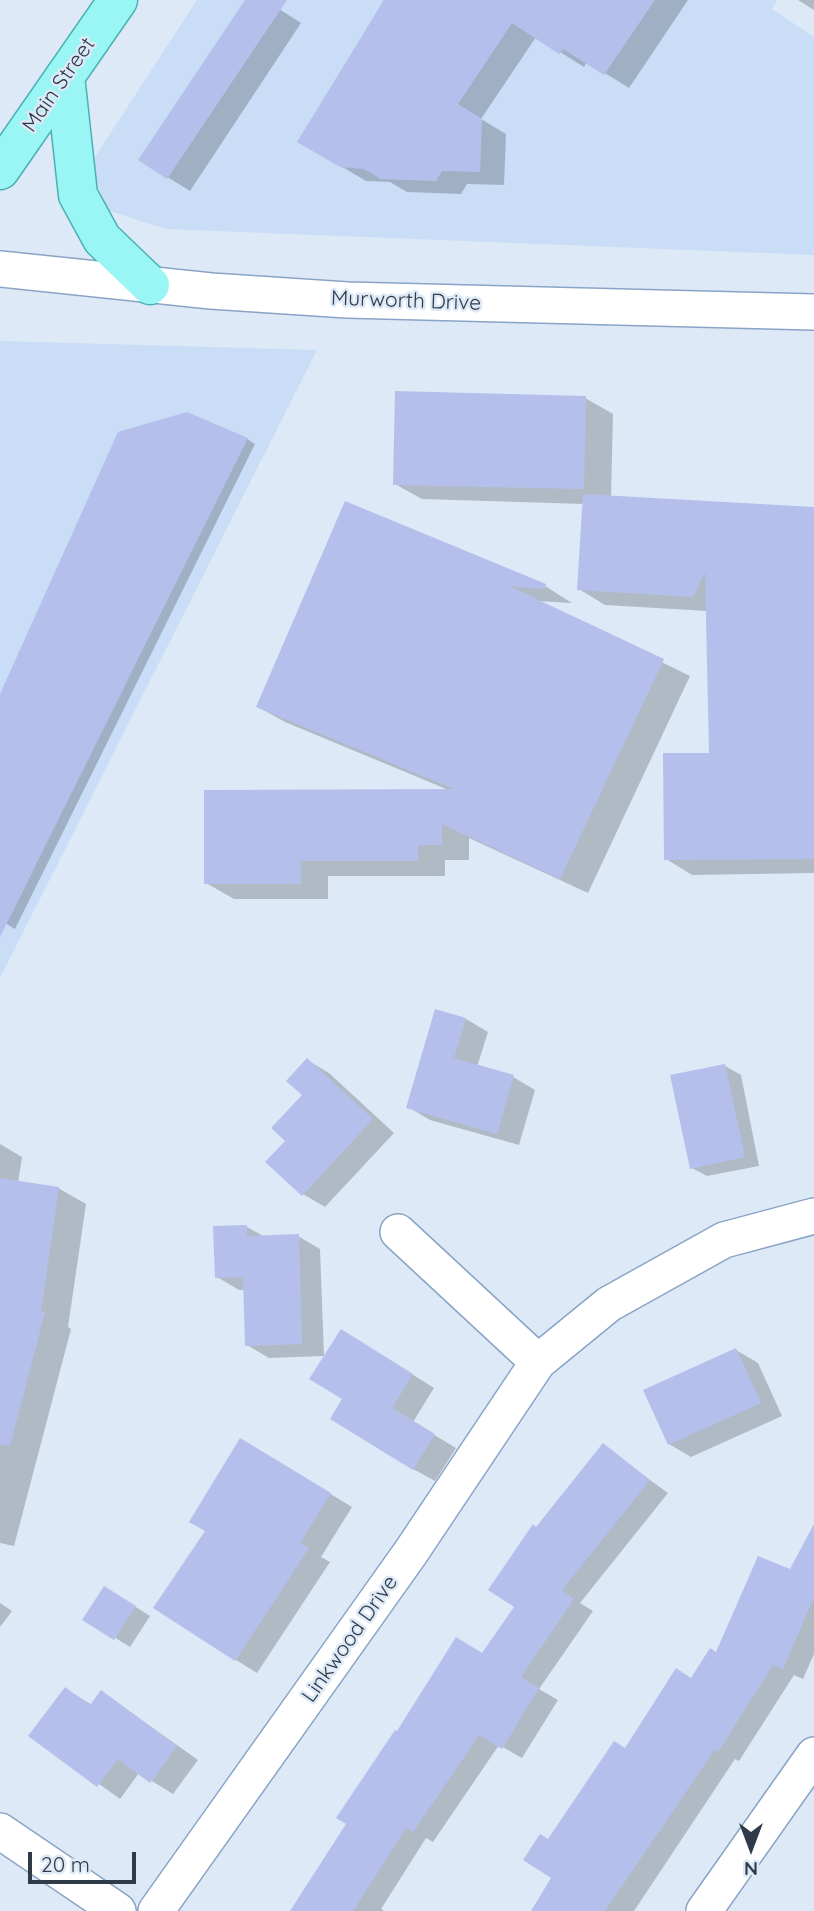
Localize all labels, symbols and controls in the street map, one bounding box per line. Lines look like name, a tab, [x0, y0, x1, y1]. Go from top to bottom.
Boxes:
street label: Main Street	[17, 33, 101, 137]
street label: Murworth Drive	[330, 286, 482, 316]
street label: Linkwood Drive	[297, 1571, 403, 1707]
north arrow	[716, 1813, 786, 1883]
scale bar	[32, 1838, 140, 1882]
text: 20 m	[41, 1851, 90, 1877]
text: N	[744, 1857, 758, 1881]

